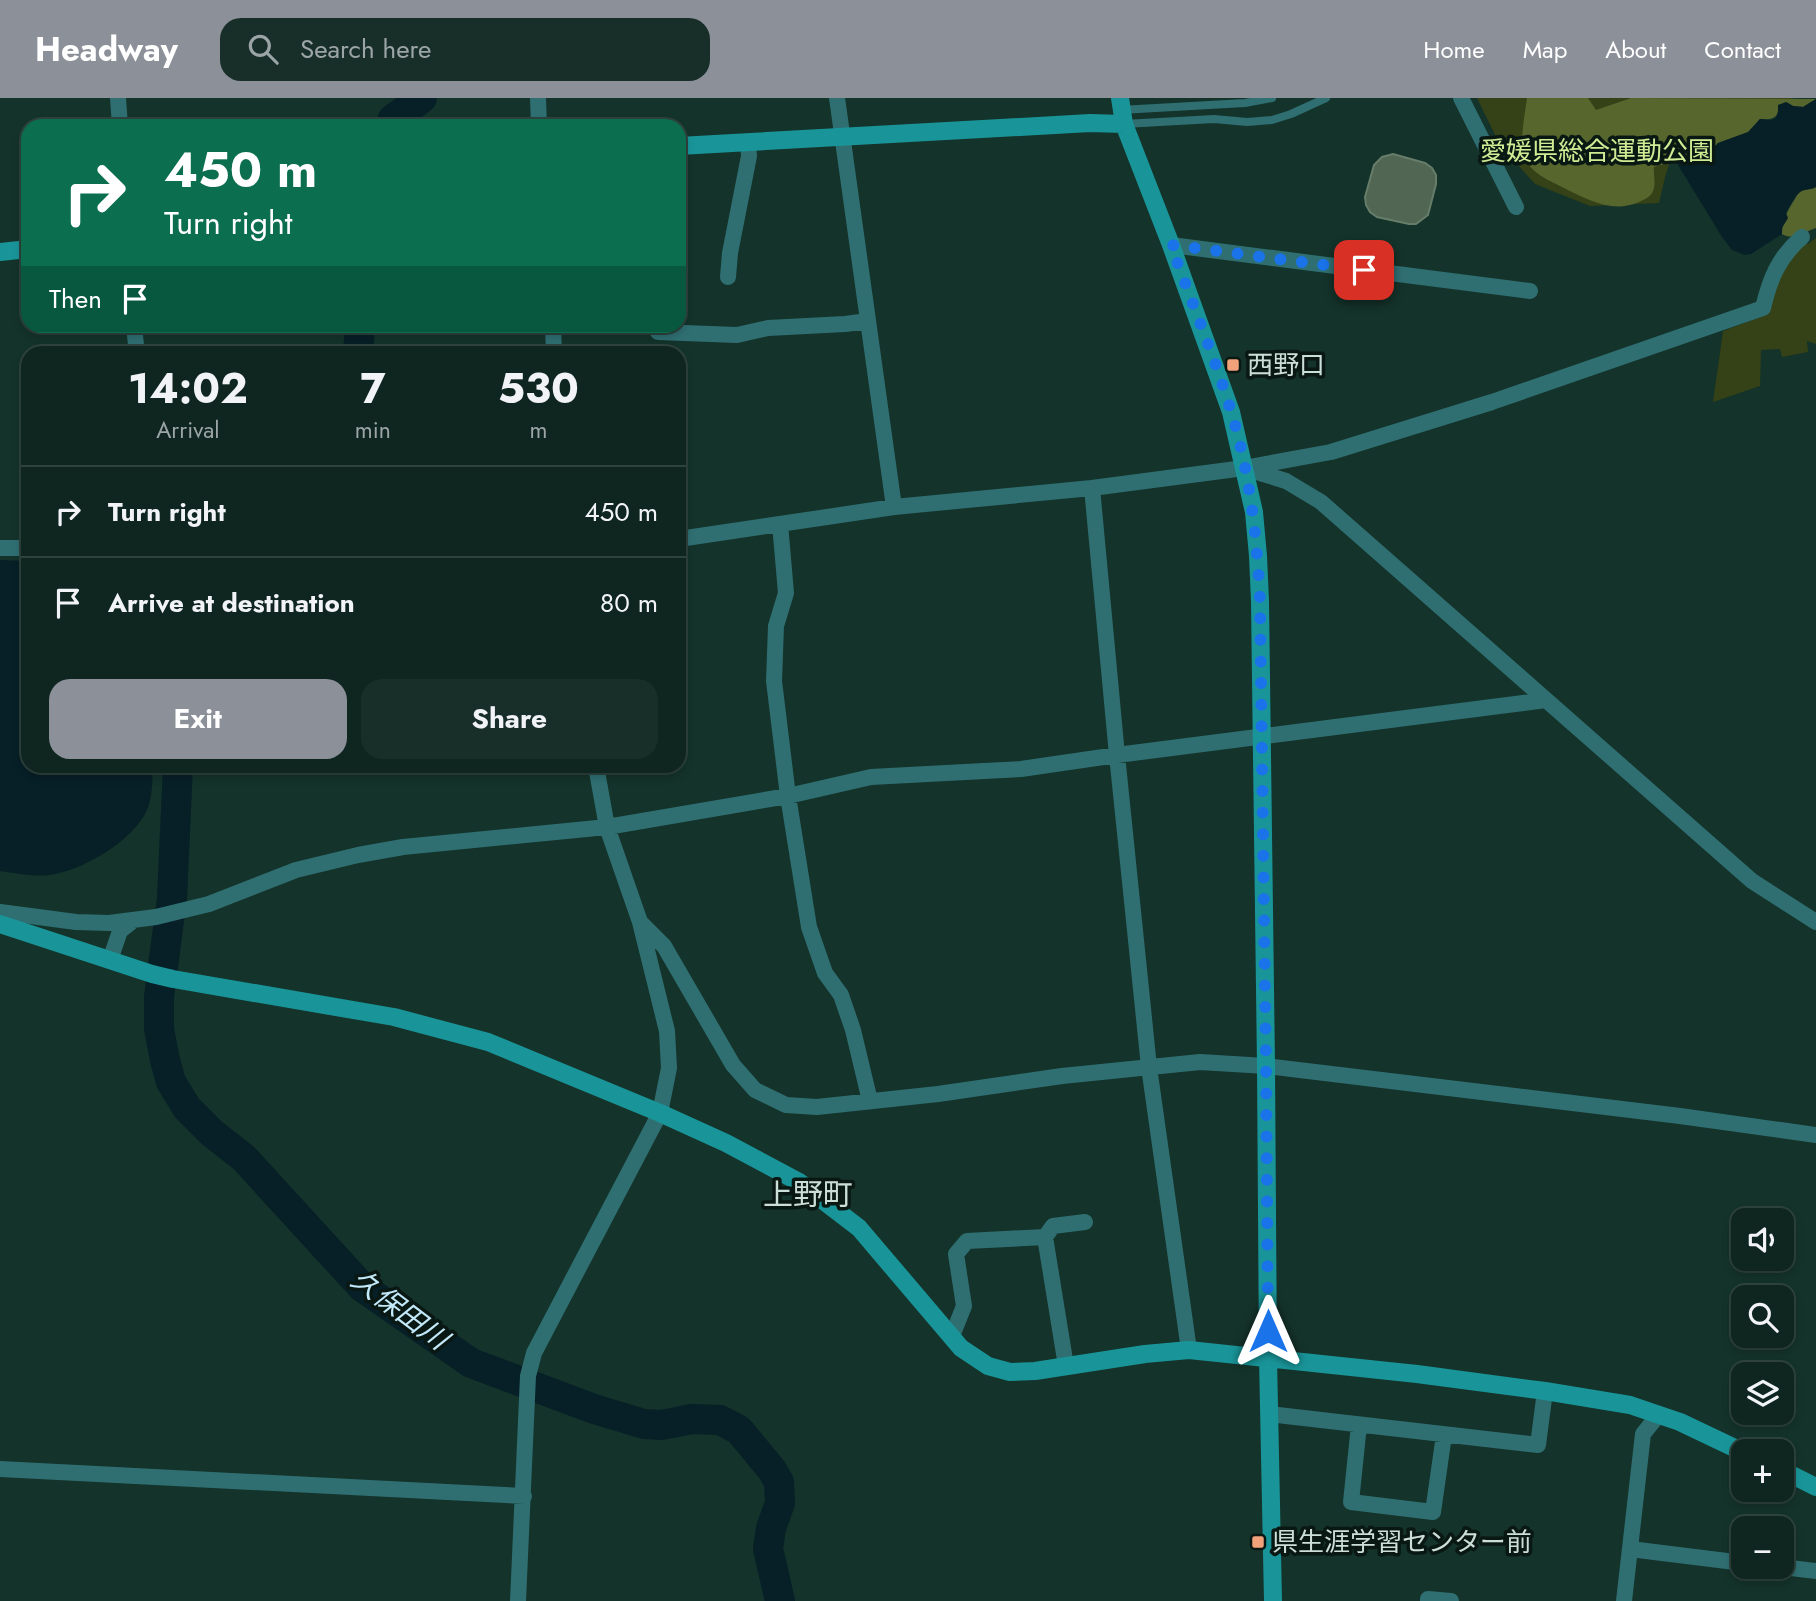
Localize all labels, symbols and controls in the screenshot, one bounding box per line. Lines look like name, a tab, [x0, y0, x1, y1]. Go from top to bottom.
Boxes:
search box	[220, 18, 710, 81]
text: Headway	[35, 26, 178, 73]
icon: search	[244, 30, 282, 68]
text: Search here	[300, 30, 431, 68]
text: Home	[1423, 32, 1485, 67]
text: Map	[1523, 32, 1567, 67]
text: About	[1605, 32, 1666, 67]
text: Contact	[1704, 32, 1781, 67]
park label: 愛媛県総合運動公園	[1480, 132, 1714, 170]
text: 450 m	[164, 135, 317, 205]
icon: right	[49, 147, 140, 238]
text: Turn right	[164, 200, 293, 246]
pin	[1334, 240, 1394, 300]
icon: arrive	[1345, 251, 1383, 289]
text: Then	[49, 280, 102, 318]
icon: arrive	[116, 280, 154, 318]
place label: 西野口	[1247, 346, 1325, 384]
marker: 西野口	[1225, 357, 1241, 373]
text: 14:02	[128, 358, 248, 419]
text: 7	[360, 358, 385, 419]
text: 530	[498, 358, 579, 419]
text: Arrival	[156, 413, 220, 447]
text: min	[355, 413, 391, 447]
text: m	[529, 413, 547, 447]
icon: right	[49, 493, 87, 531]
text: Turn right	[108, 493, 226, 531]
text: 450 m	[584, 493, 658, 531]
icon: arrive	[49, 584, 87, 622]
text: Arrive at destination	[108, 584, 355, 622]
text: 80 m	[600, 584, 658, 622]
button: Exit	[49, 679, 347, 759]
button: Share	[361, 679, 658, 759]
district label: 上野町	[763, 1173, 853, 1216]
map controls	[1731, 1208, 1794, 1579]
button: sound	[1731, 1208, 1794, 1271]
water label: 久保田川	[343, 1259, 459, 1361]
button: search	[1731, 1285, 1794, 1348]
position arrow	[1231, 1294, 1305, 1368]
button: layers	[1731, 1362, 1794, 1425]
button: +	[1731, 1439, 1794, 1502]
button: −	[1731, 1516, 1794, 1579]
place label: 県生涯学習センター前	[1272, 1523, 1532, 1561]
marker: 県生涯学習センター前	[1250, 1534, 1266, 1550]

